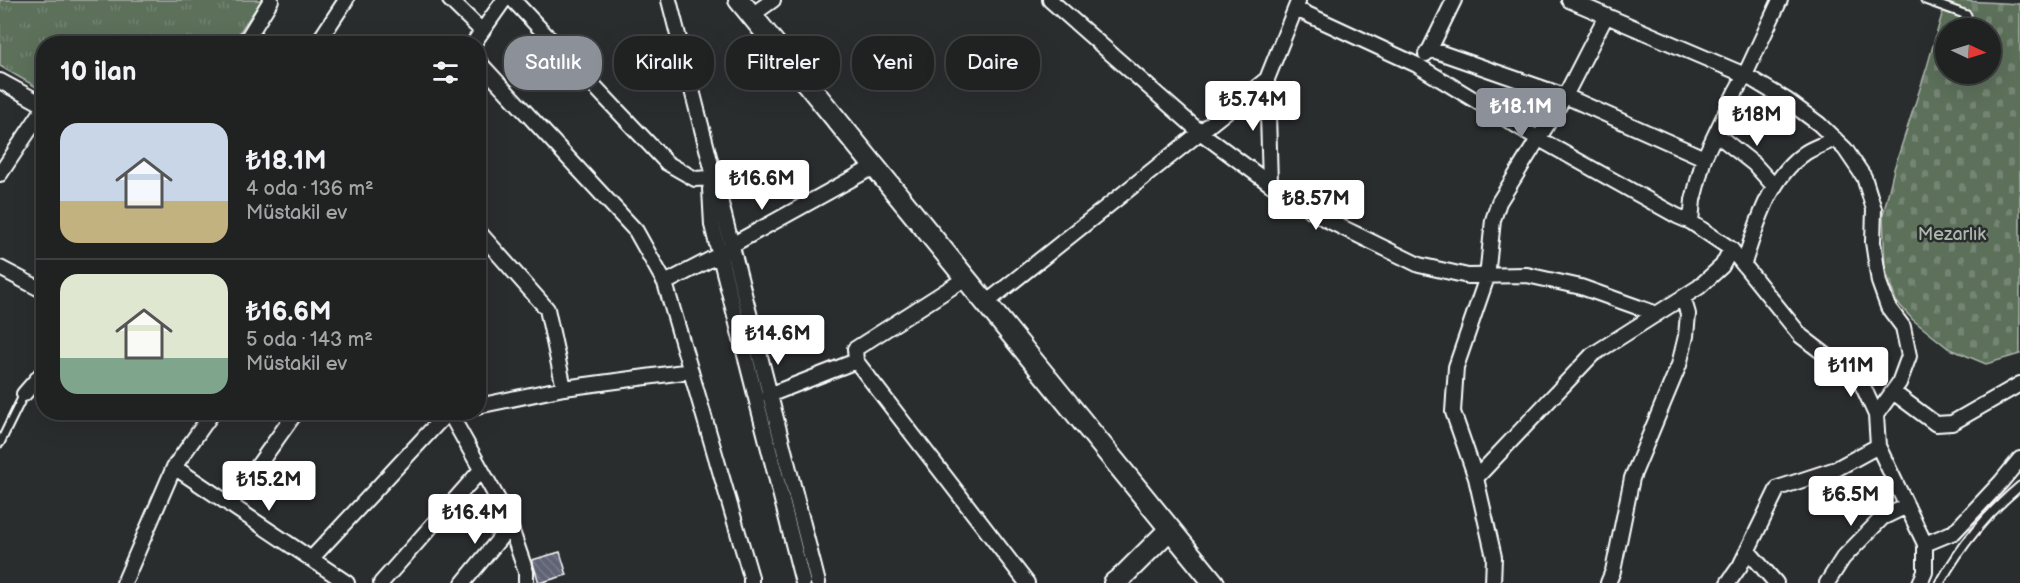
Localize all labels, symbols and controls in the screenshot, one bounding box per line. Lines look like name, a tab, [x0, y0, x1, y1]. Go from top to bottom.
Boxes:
north arrow	[1935, 18, 2001, 84]
map controls	[1935, 18, 2001, 84]
chip: Satılık	[504, 36, 602, 90]
chip: Kiralık	[614, 36, 714, 90]
chip: Filtreler	[726, 36, 840, 90]
chip: Yeni	[852, 36, 934, 90]
chip: Daire	[946, 36, 1040, 90]
icon: filters	[429, 56, 462, 89]
text: 10 ilan	[60, 57, 137, 88]
pin: ₺5.74M	[1204, 81, 1302, 132]
text: ₺5.74M	[1219, 88, 1287, 112]
pin: ₺18.1M	[1472, 88, 1570, 139]
text: ₺18.1M	[1490, 95, 1552, 119]
pin: ₺18M	[1721, 96, 1793, 147]
text: ₺18M	[1732, 103, 1782, 127]
text: ₺18.1M	[246, 146, 327, 177]
icon: home	[108, 147, 180, 219]
pin: ₺16.6M	[713, 160, 811, 211]
text: ₺16.6M	[729, 167, 795, 191]
text: 4 oda · 136 m²	[246, 177, 374, 201]
pin: ₺8.57M	[1267, 180, 1365, 231]
text: ₺8.57M	[1282, 187, 1350, 211]
text: Müstakil ev	[246, 201, 347, 225]
park label: Mezarlık	[1918, 224, 1986, 245]
text: ₺16.6M	[246, 297, 331, 328]
icon: home	[108, 298, 180, 370]
pin: ₺14.6M	[729, 315, 827, 366]
text: ₺14.6M	[745, 322, 811, 346]
text: 5 oda · 143 m²	[246, 328, 373, 352]
pin: ₺11M	[1815, 347, 1887, 398]
text: Müstakil ev	[246, 352, 347, 376]
text: ₺11M	[1828, 354, 1874, 378]
pin: ₺15.2M	[220, 461, 318, 512]
text: ₺15.2M	[236, 468, 302, 492]
pin: ₺6.5M	[1809, 476, 1893, 527]
text: ₺6.5M	[1823, 483, 1879, 507]
pin: ₺16.4M	[426, 494, 524, 545]
text: ₺16.4M	[442, 501, 508, 525]

